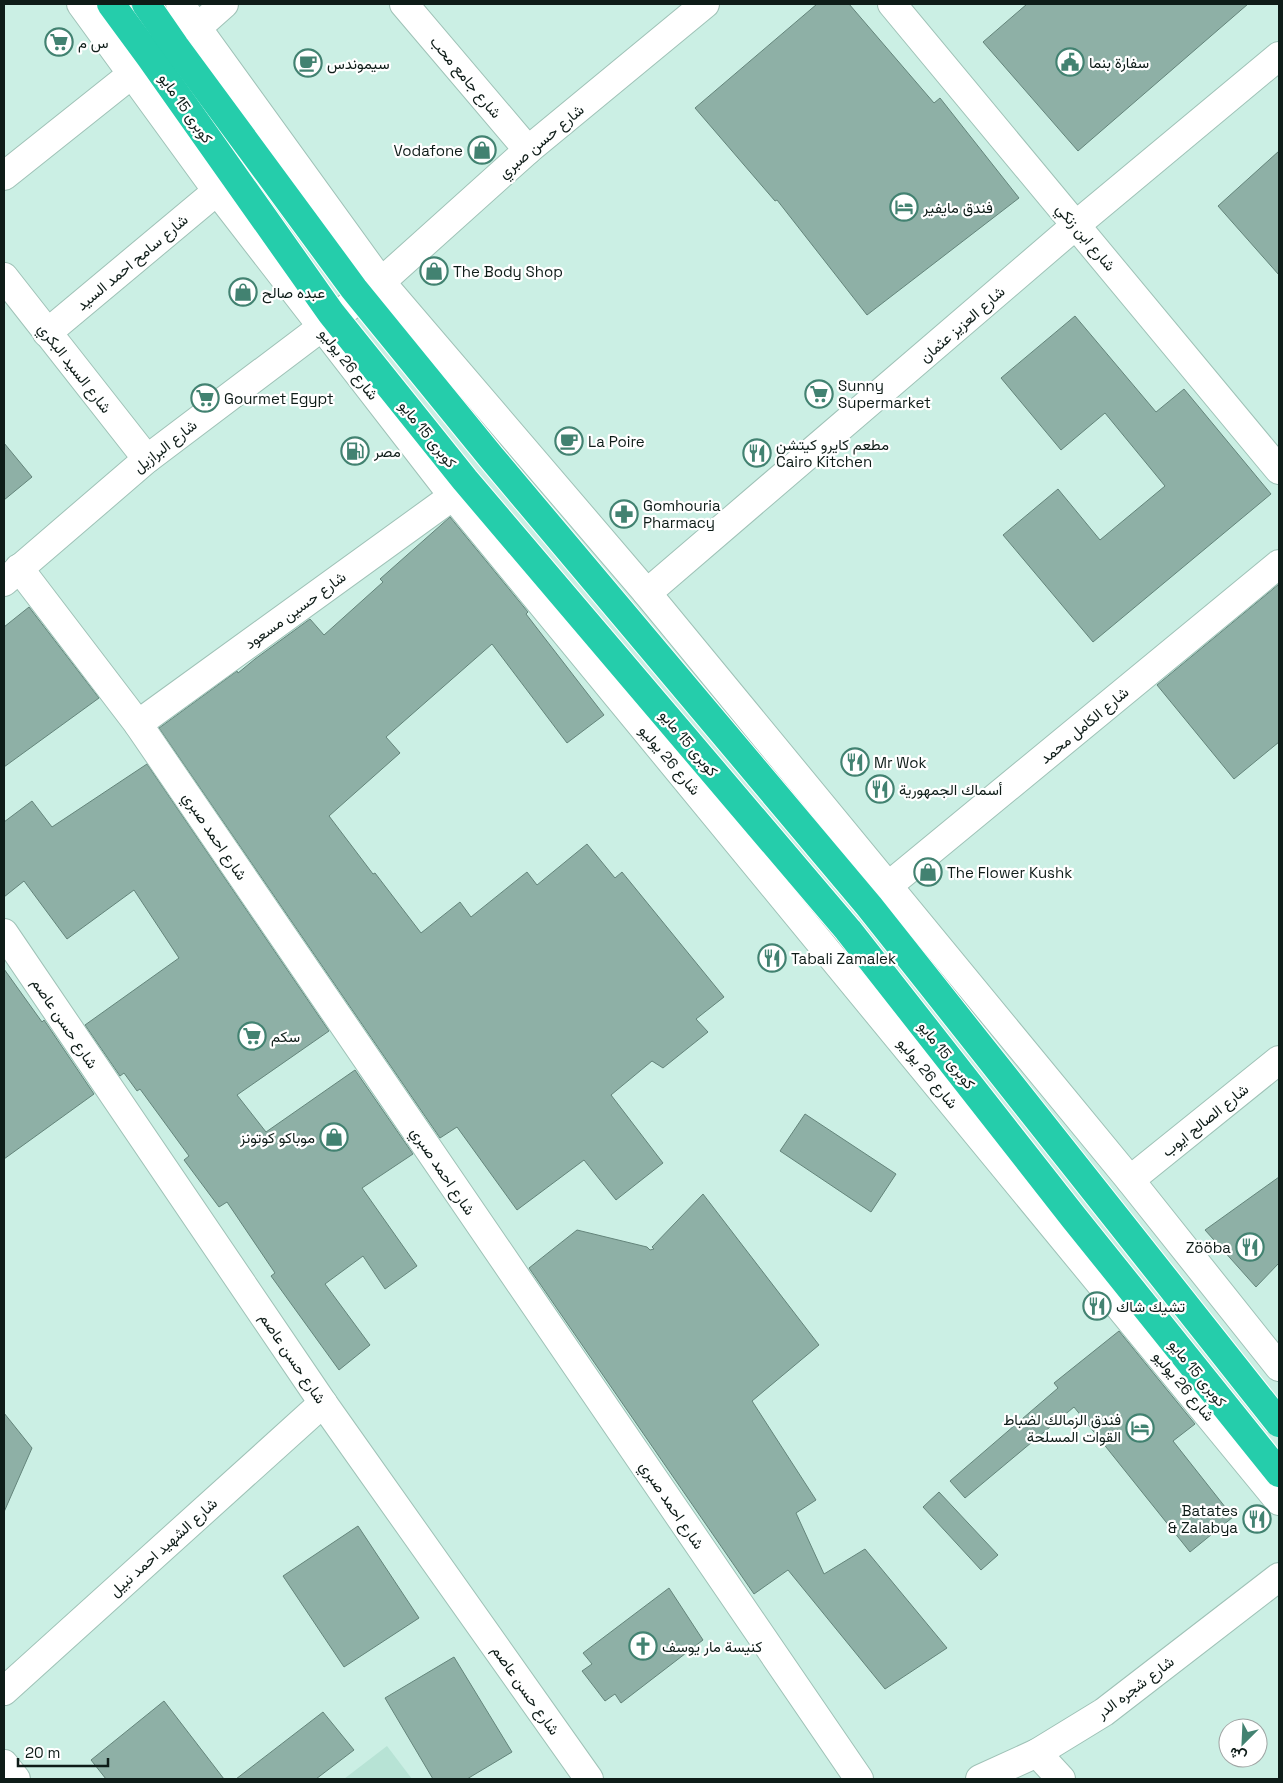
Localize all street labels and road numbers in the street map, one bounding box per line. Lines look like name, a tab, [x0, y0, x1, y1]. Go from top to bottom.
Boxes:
street label: شارع جامع محب	[425, 32, 506, 123]
street label: كوبرى 15 مايو	[154, 69, 217, 148]
street label: شارع حسن صبري	[494, 100, 590, 185]
street label: شارع ابن زنكي	[1049, 199, 1120, 277]
street label: شارع سامح احمد السيد	[72, 210, 193, 316]
street label: شارع العزيز عثمان	[915, 282, 1010, 368]
street label: شارع السيد البكري	[31, 319, 116, 419]
street label: شارع 26 يوليو	[314, 324, 383, 405]
street label: كوبرى 15 مايو	[394, 396, 461, 472]
street label: شارع البرازيل	[129, 415, 202, 478]
street label: شارع حسين مسعود	[241, 567, 351, 655]
street label: شارع الكامل محمد	[1036, 682, 1134, 769]
street label: كوبرى 15 مايو	[655, 706, 723, 781]
street label: شارع 26 يوليو	[634, 721, 705, 800]
street label: شارع احمد صبري	[175, 788, 252, 886]
street label: شارع حسن عاصم	[26, 974, 102, 1073]
street label: كوبرى 15 مايو	[914, 1017, 980, 1094]
street label: شارع 26 يوليو	[892, 1034, 962, 1114]
street label: شارع الصالح ايوب	[1158, 1079, 1254, 1162]
street label: شارع احمد صبري	[403, 1123, 480, 1221]
street label: شارع حسن عاصم	[254, 1309, 330, 1408]
street label: كوبرى 15 مايو	[1164, 1335, 1231, 1411]
street label: شارع 26 يوليو	[1148, 1347, 1219, 1426]
street label: شارع احمد صبري	[632, 1457, 709, 1555]
street label: شارع الشهيد احمد نبيل	[105, 1493, 222, 1602]
street label: شارع حسن عاصم	[486, 1641, 564, 1740]
street label: شارع شجره الدر	[1092, 1651, 1179, 1725]

